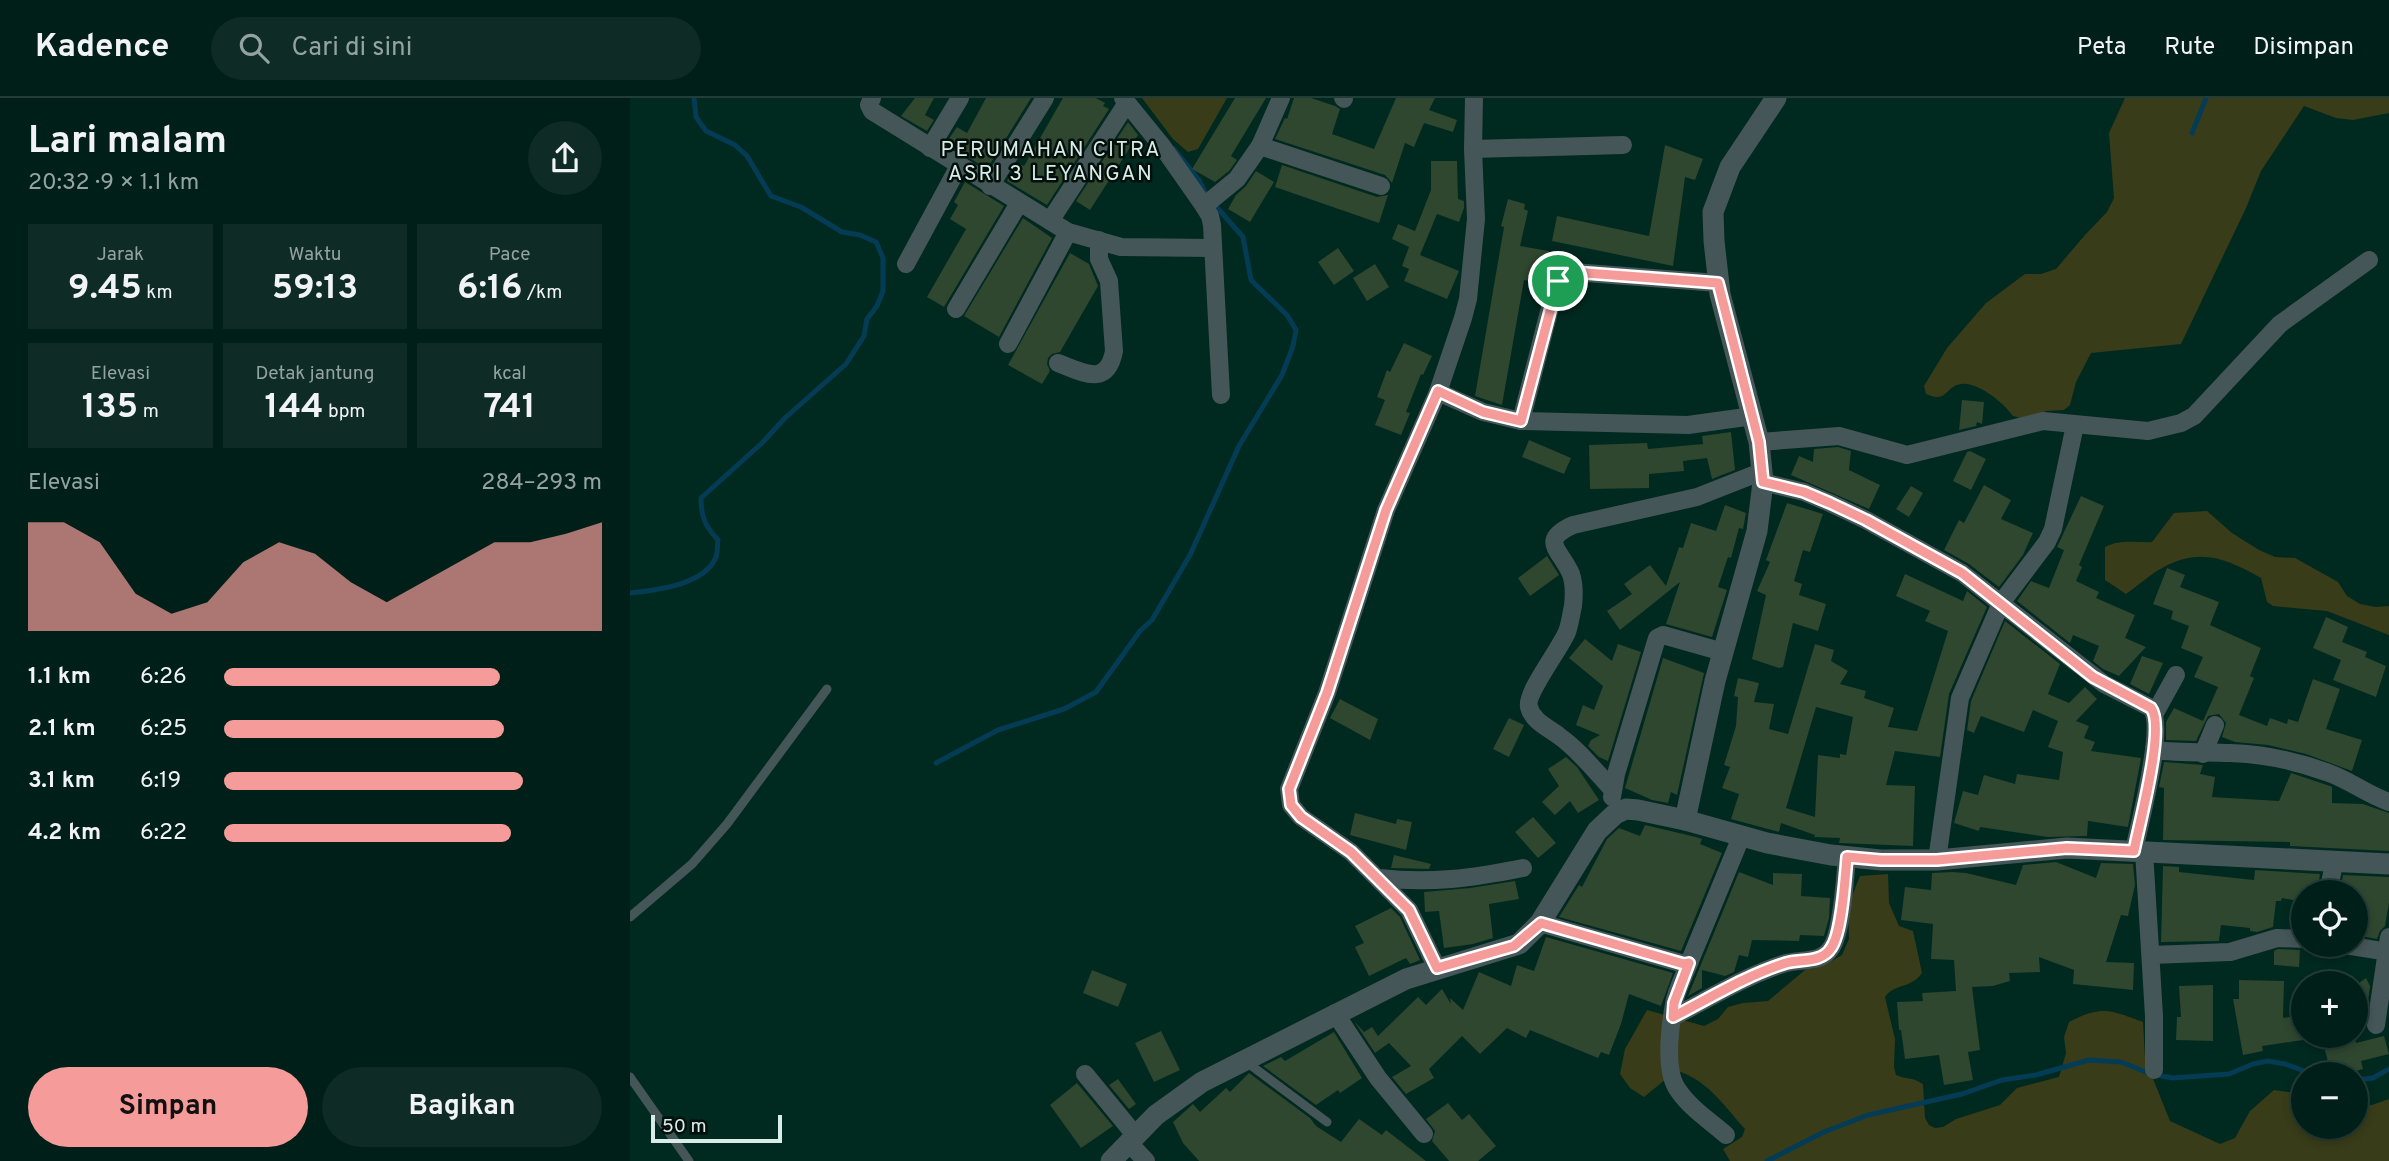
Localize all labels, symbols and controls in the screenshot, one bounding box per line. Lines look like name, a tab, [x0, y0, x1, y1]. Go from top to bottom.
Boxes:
search box	[211, 17, 701, 80]
text: Kadence	[35, 27, 169, 69]
icon: search	[235, 29, 273, 67]
text: Cari di sini	[291, 32, 412, 65]
text: Peta	[2077, 33, 2126, 63]
text: Rute	[2164, 33, 2215, 63]
text: Disimpan	[2253, 33, 2354, 63]
text: Lari malam	[28, 118, 227, 167]
button: share	[528, 121, 602, 195]
district label: PERUMAHAN CITRA ASRI 3 LEYANGAN	[940, 137, 1162, 188]
text: 20:32 · 9 × 1.1 km	[28, 169, 199, 198]
text: Jarak	[96, 243, 144, 267]
text: Waktu	[289, 243, 341, 267]
text: Pace	[489, 243, 531, 267]
pin	[1528, 251, 1588, 311]
icon: arrive	[1539, 262, 1577, 300]
text: 9.45	[68, 267, 142, 311]
text: 59:13	[272, 267, 358, 311]
text: 6:16	[457, 267, 522, 311]
text: km	[142, 281, 173, 305]
text: /km	[522, 281, 562, 305]
text: Elevasi	[91, 362, 150, 386]
text: Detak jantung	[255, 362, 375, 386]
text: kcal	[493, 362, 527, 386]
text: 135	[82, 386, 138, 430]
text: 144	[265, 386, 324, 430]
text: 741	[483, 386, 536, 430]
text: m	[138, 400, 159, 424]
text: bpm	[324, 400, 365, 424]
text: Elevasi	[28, 469, 100, 498]
text: 284–293 m	[481, 469, 602, 498]
text: 1.1 km	[28, 663, 91, 692]
text: 6:26	[140, 663, 187, 692]
text: 2.1 km	[28, 715, 96, 744]
text: 6:25	[140, 715, 187, 744]
text: 3.1 km	[28, 767, 95, 796]
text: 6:19	[140, 767, 181, 796]
text: 4.2 km	[28, 819, 101, 848]
text: 6:22	[140, 819, 187, 848]
map controls	[2291, 880, 2368, 1139]
button: locate	[2291, 880, 2368, 957]
button: +	[2291, 971, 2368, 1048]
button: −	[2291, 1062, 2368, 1139]
button: Simpan	[28, 1067, 308, 1147]
button: Bagikan	[322, 1067, 602, 1147]
scale bar	[651, 1112, 782, 1144]
text: 50 m	[662, 1115, 707, 1139]

